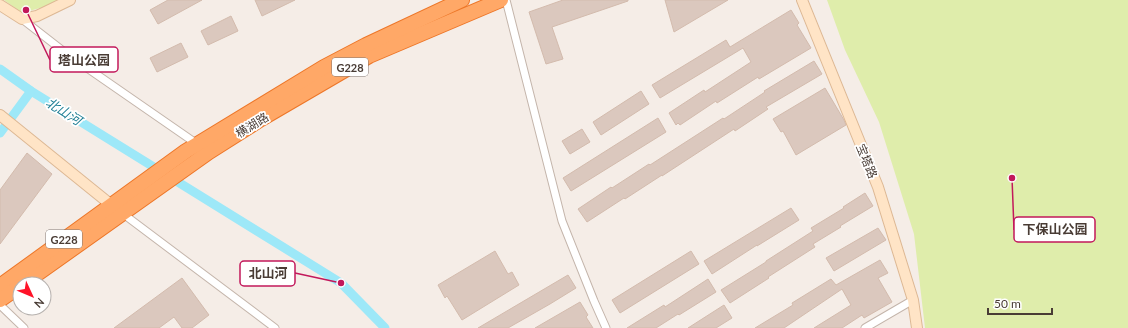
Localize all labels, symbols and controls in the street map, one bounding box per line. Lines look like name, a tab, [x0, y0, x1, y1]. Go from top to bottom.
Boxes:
callout: 塔山公园	[50, 47, 118, 72]
text: 塔山公园	[58, 52, 110, 68]
road number: G228	[332, 58, 368, 76]
water label: 北山河	[43, 94, 87, 130]
street label: 横湖路	[233, 109, 271, 141]
street label: 宝塔路	[853, 141, 881, 181]
callout: 下保山公园	[1014, 217, 1095, 242]
text: 下保山公园	[1022, 221, 1088, 237]
road number: G228	[46, 230, 82, 248]
callout: 北山河	[240, 261, 295, 286]
text: 北山河	[248, 265, 288, 281]
north arrow	[12, 276, 52, 316]
scale bar	[988, 290, 1052, 316]
text: N	[32, 296, 47, 311]
text: 50 m	[994, 296, 1021, 311]

